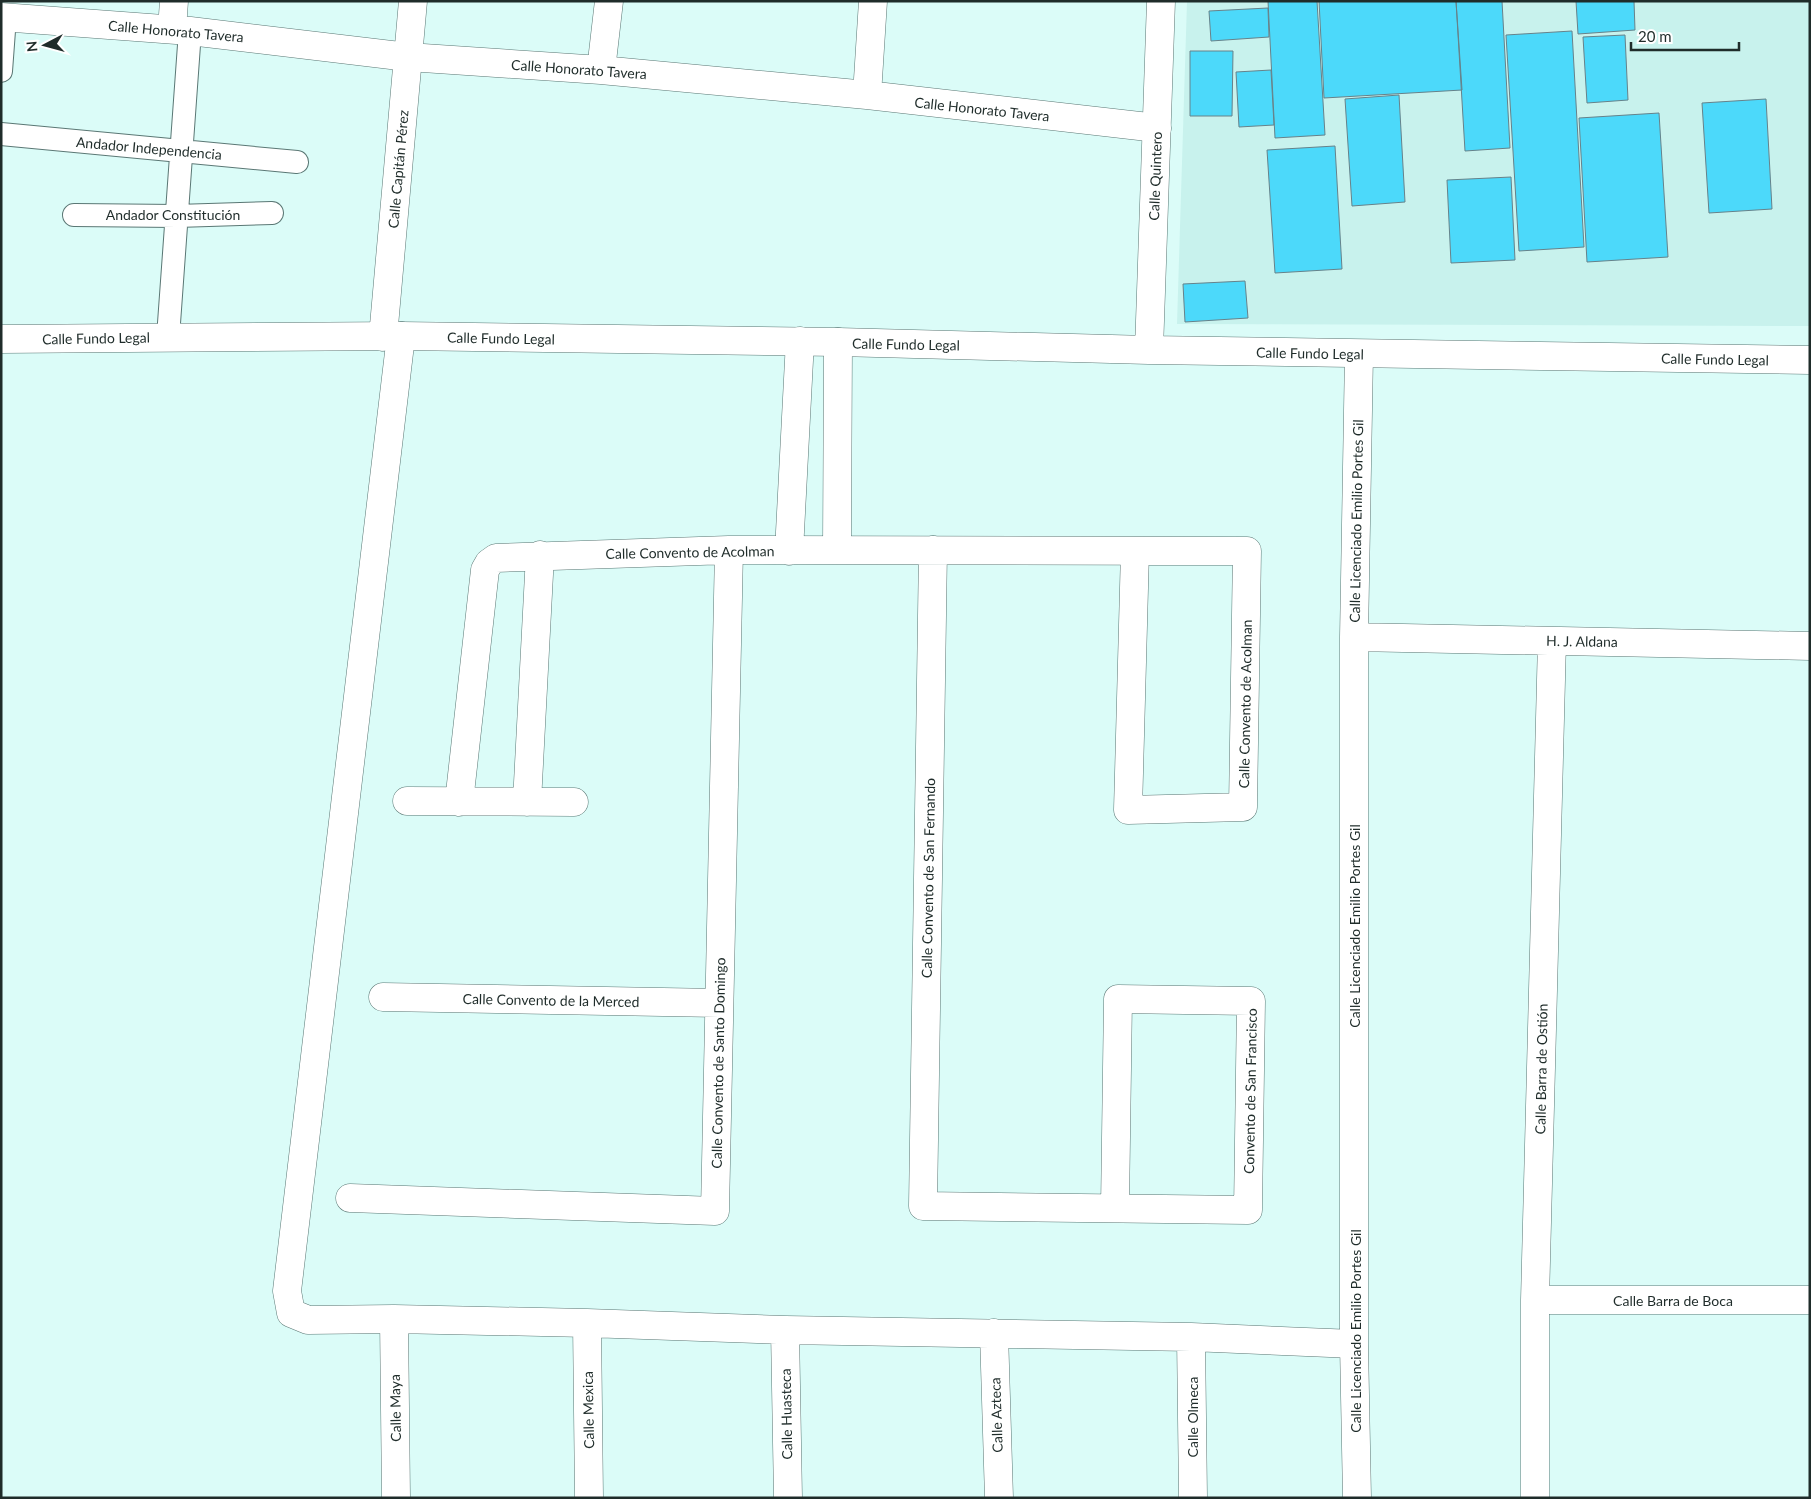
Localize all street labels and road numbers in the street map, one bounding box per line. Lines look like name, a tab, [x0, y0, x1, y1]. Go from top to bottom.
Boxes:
street label: Calle Honorato Tavera	[108, 17, 244, 45]
street label: Calle Honorato Tavera	[511, 56, 647, 82]
street label: Calle Honorato Tavera	[914, 93, 1050, 125]
street label: Calle Capitán Pérez	[384, 109, 412, 229]
street label: Calle Quintero	[1145, 131, 1165, 221]
street label: Andador Independencia	[75, 133, 223, 163]
street label: Andador Constitución	[106, 206, 240, 223]
street label: Calle Fundo Legal	[42, 329, 150, 347]
street label: Calle Fundo Legal	[447, 329, 555, 347]
street label: Calle Fundo Legal	[852, 335, 960, 353]
street label: Calle Fundo Legal	[1256, 344, 1364, 362]
street label: Calle Fundo Legal	[1661, 350, 1769, 368]
street label: Calle Licenciado Emilio Portes Gil	[1346, 419, 1366, 623]
street label: Calle Convento de Acolman	[605, 542, 775, 562]
street label: Calle Convento de Acolman	[1235, 619, 1255, 789]
street label: H. J. Aldana	[1546, 632, 1618, 650]
street label: Calle Convento de San Fernando	[918, 778, 938, 978]
street label: Calle Licenciado Emilio Portes Gil	[1346, 824, 1363, 1028]
street label: Calle Convento de Santo Domingo	[708, 957, 728, 1169]
street label: Calle Convento de la Merced	[462, 990, 640, 1010]
street label: Calle Barra de Ostión	[1531, 1003, 1551, 1135]
street label: Convento de San Francisco	[1240, 1008, 1260, 1174]
street label: Calle Licenciado Emilio Portes Gil	[1347, 1229, 1364, 1433]
street label: Calle Barra de Boca	[1613, 1292, 1733, 1309]
street label: Calle Huasteca	[777, 1368, 795, 1460]
street label: Calle Mexica	[579, 1371, 597, 1449]
street label: Calle Maya	[386, 1374, 404, 1442]
street label: Calle Azteca	[986, 1377, 1006, 1453]
street label: Calle Olmeca	[1184, 1377, 1201, 1457]

